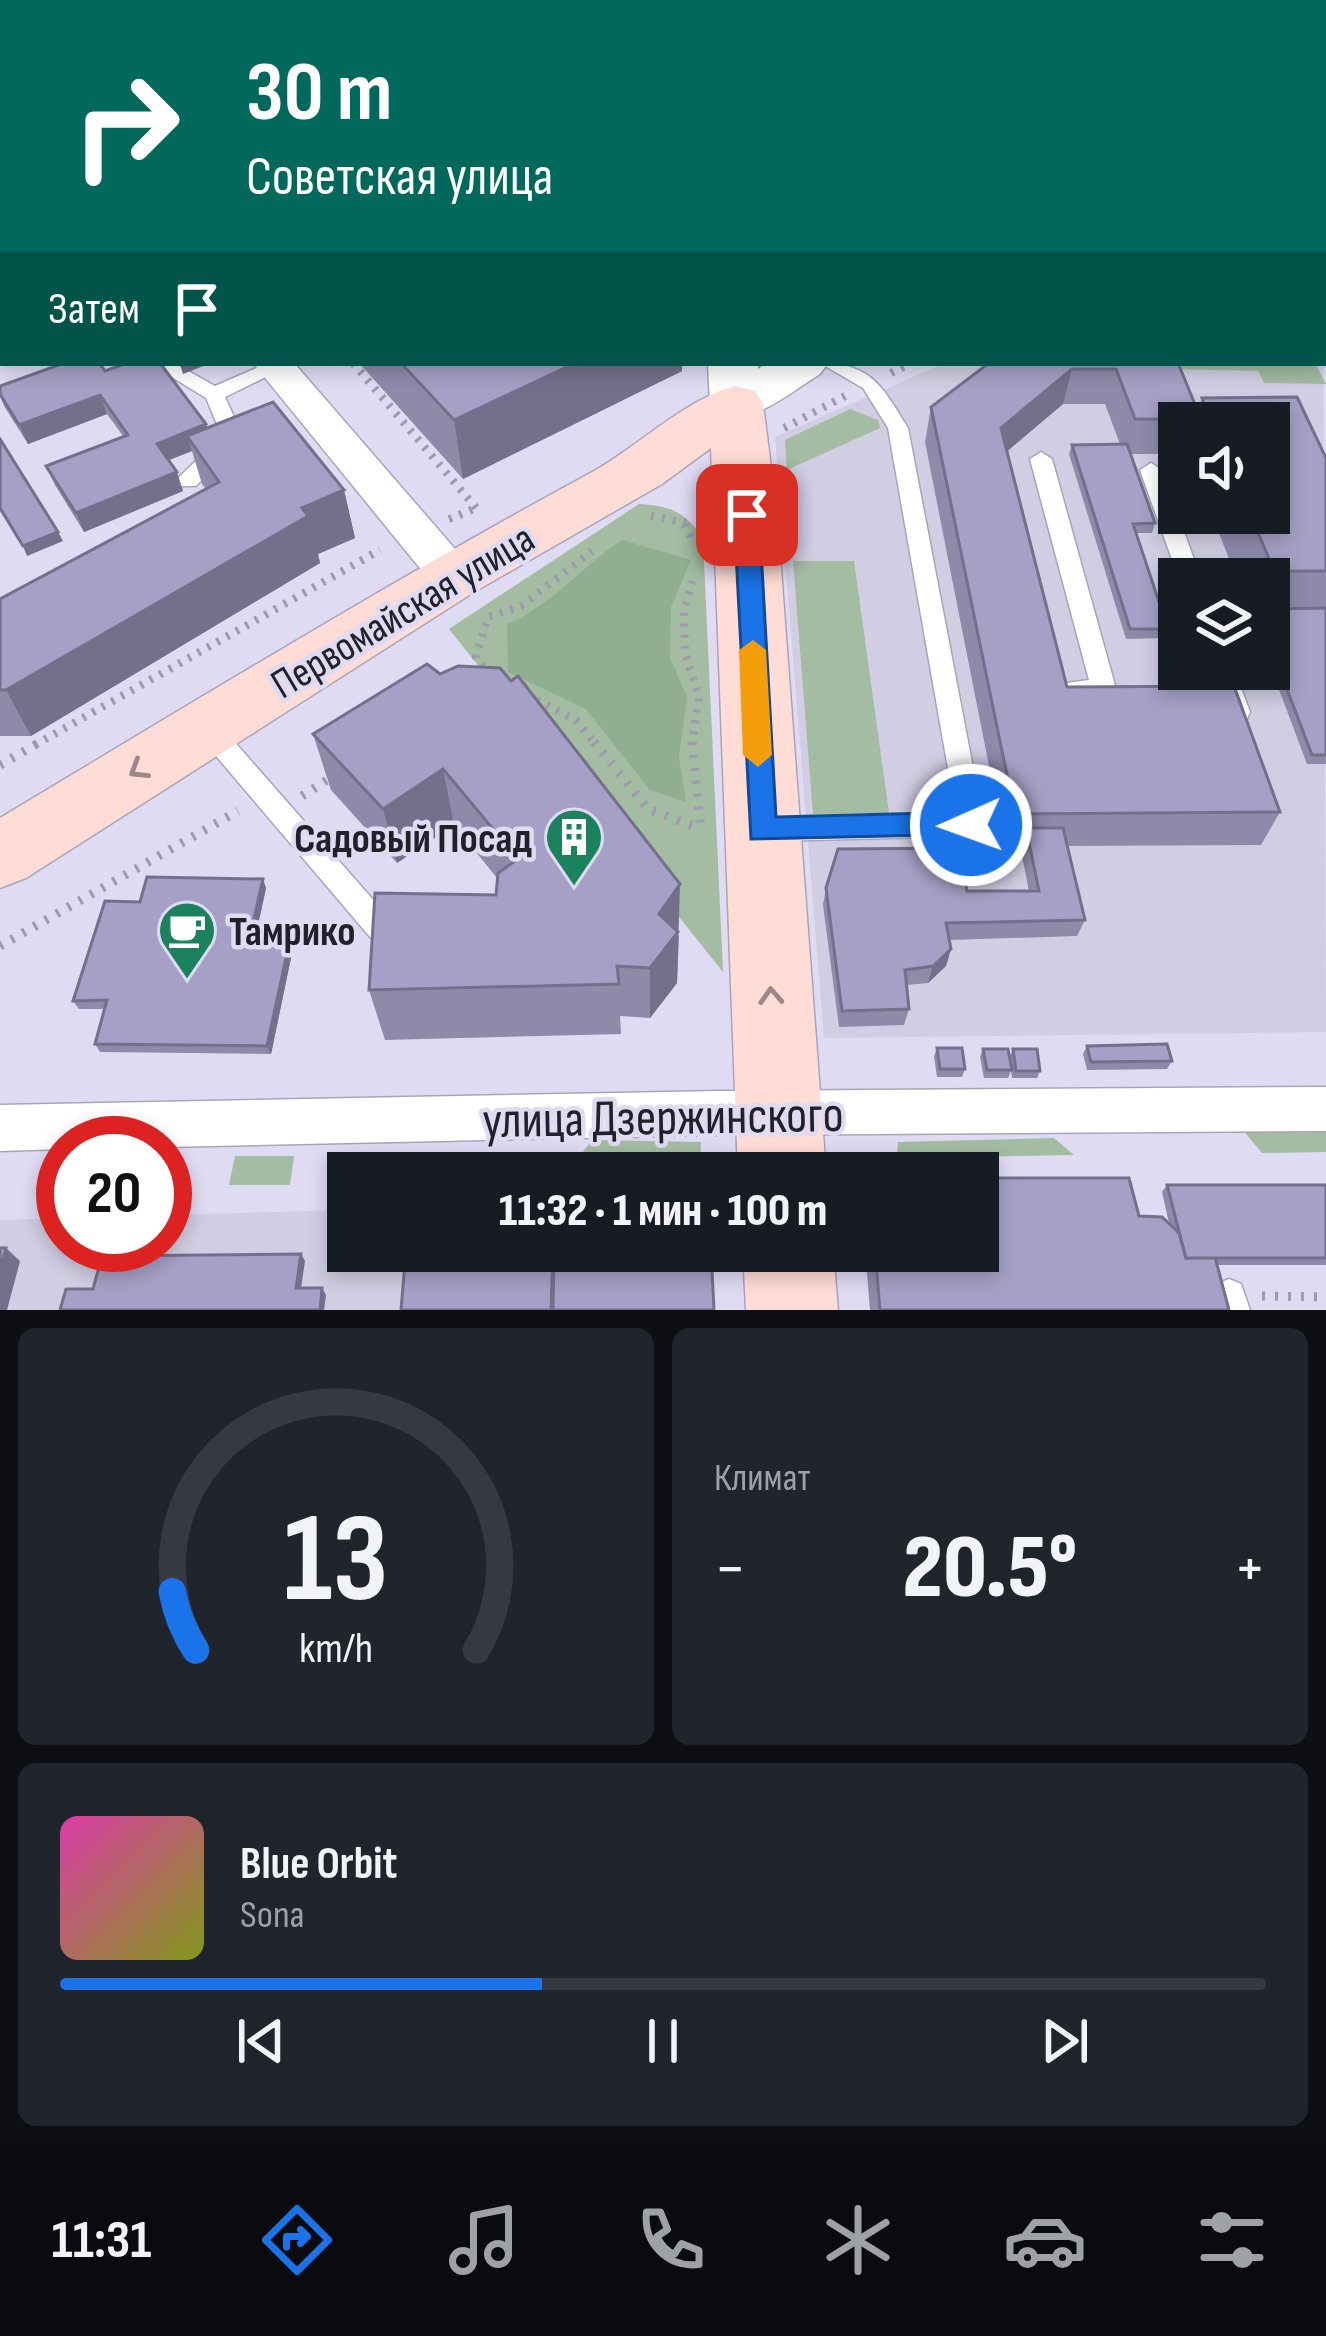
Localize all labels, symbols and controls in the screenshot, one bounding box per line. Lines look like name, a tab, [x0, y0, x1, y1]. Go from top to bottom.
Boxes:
text: 30 m	[246, 43, 392, 144]
icon: right	[48, 48, 204, 204]
text: Советская улица	[246, 145, 553, 210]
icon: arrive	[164, 276, 230, 342]
text: Затем	[48, 282, 140, 337]
map controls	[1158, 402, 1290, 690]
button: sound	[1158, 402, 1290, 534]
pin	[696, 464, 798, 566]
icon: arrive	[714, 482, 780, 548]
street label: Первомайская улица	[262, 514, 544, 711]
button: layers	[1158, 558, 1290, 690]
one-way arrow	[129, 756, 151, 778]
position arrow	[908, 762, 1034, 888]
building icon: Садовый Посад	[543, 806, 605, 888]
place label: Садовый Посад	[294, 814, 532, 865]
cafe icon: Тамрико	[156, 899, 218, 981]
place label: Тамрико	[229, 907, 356, 958]
one-way arrow	[758, 986, 784, 1005]
street label: улица Дзержинского	[482, 1085, 844, 1152]
speed limit sign: 20	[36, 1116, 192, 1272]
text: 11:32 · 1 мин · 100 m	[499, 1184, 827, 1239]
text: Климат	[714, 1455, 811, 1502]
text: 13	[284, 1487, 388, 1636]
text: 20.5°	[903, 1515, 1077, 1623]
text: −	[714, 1530, 746, 1609]
text: +	[1234, 1530, 1266, 1609]
text: km/h	[299, 1622, 373, 1674]
text: Blue Orbit	[240, 1837, 397, 1892]
text: Sona	[240, 1892, 305, 1939]
icon: previous	[228, 2008, 294, 2074]
icon: pause	[630, 2008, 696, 2074]
icon: next	[1032, 2008, 1098, 2074]
icon: directions	[255, 2198, 339, 2282]
icon: music	[442, 2198, 526, 2282]
icon: phone	[629, 2198, 713, 2282]
icon: climate	[816, 2198, 900, 2282]
icon: car	[1003, 2198, 1087, 2282]
icon: filters	[1190, 2198, 1274, 2282]
text: 11:31	[52, 2208, 151, 2273]

